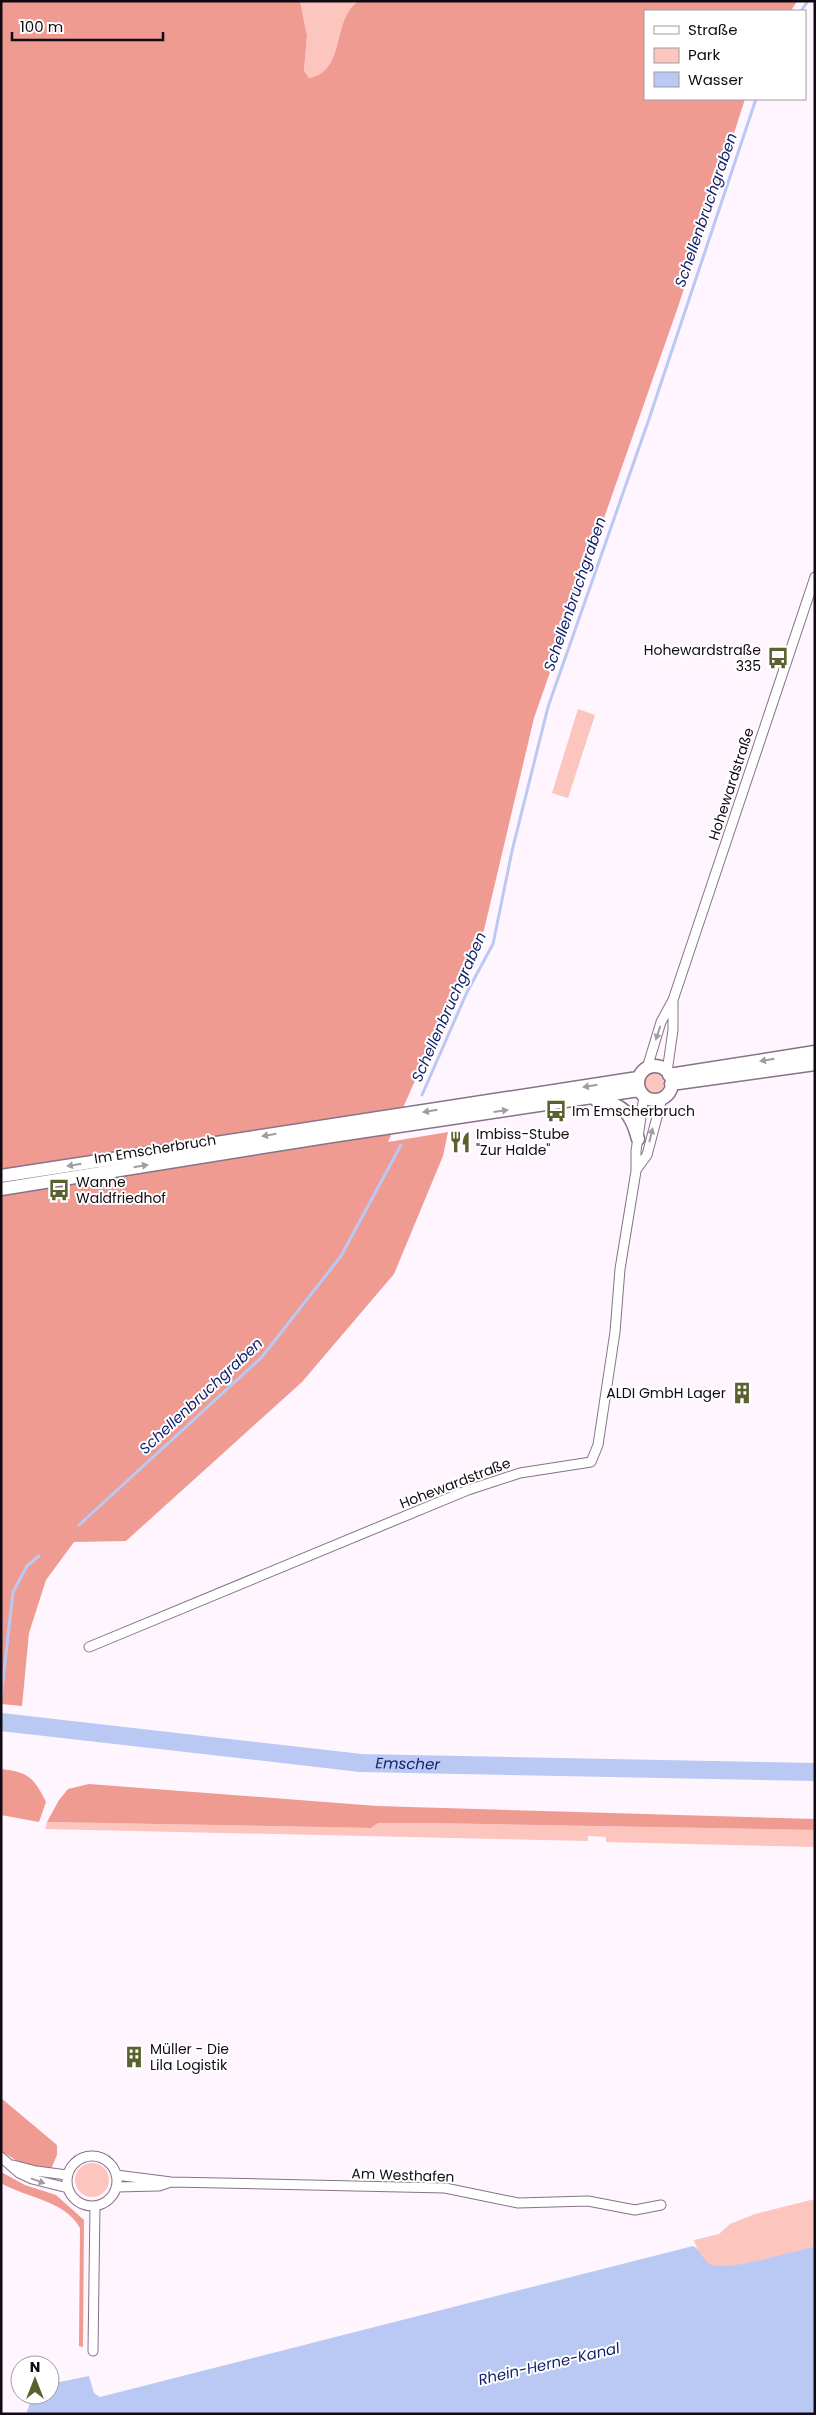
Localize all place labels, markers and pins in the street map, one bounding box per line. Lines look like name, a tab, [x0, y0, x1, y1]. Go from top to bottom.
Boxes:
place label: Hohewardstraße 335	[644, 640, 761, 676]
bus stop icon: Hohewardstraße 335	[765, 645, 791, 671]
bus stop icon: Im Emscherbruch	[543, 1098, 569, 1124]
place label: Im Emscherbruch	[572, 1101, 695, 1121]
place label: Imbiss-Stube "Zur Halde"	[476, 1124, 570, 1160]
restaurant icon: Imbiss-Stube "Zur Halde"	[447, 1129, 473, 1155]
place label: Wanne Waldfriedhof	[76, 1172, 166, 1208]
bus stop icon: Wanne Waldfriedhof	[46, 1177, 72, 1203]
building icon: ALDI GmbH Lager	[729, 1380, 755, 1406]
place label: ALDI GmbH Lager	[606, 1383, 726, 1403]
place label: Müller - Die Lila Logistik	[150, 2039, 229, 2075]
building icon: Müller - Die Lila Logistik	[121, 2044, 147, 2070]

